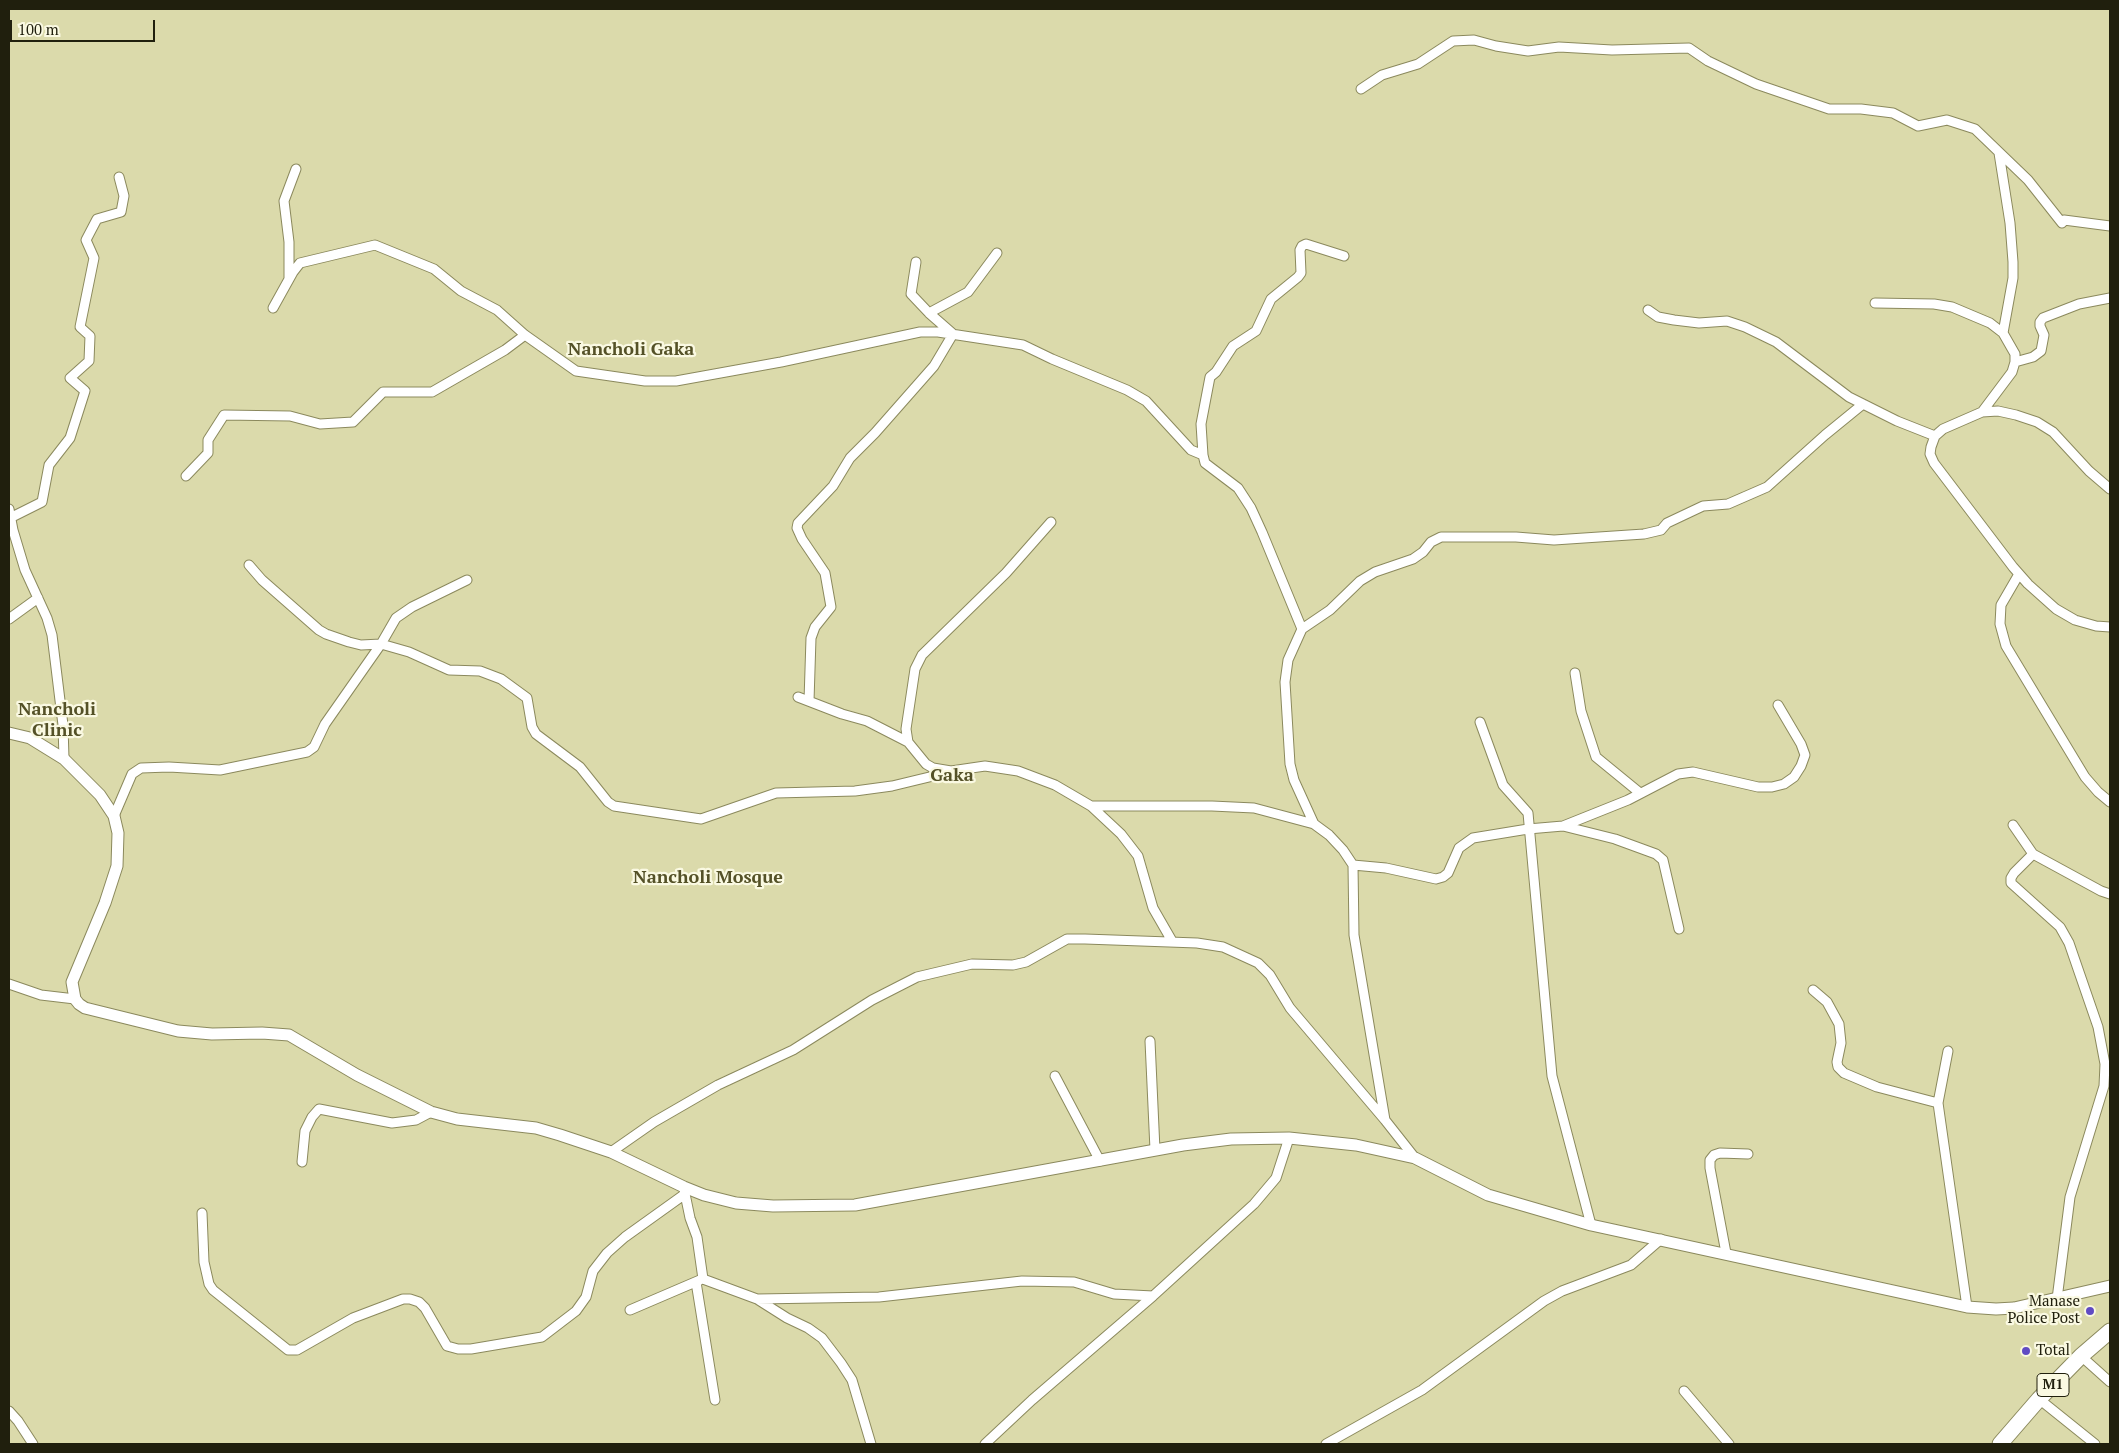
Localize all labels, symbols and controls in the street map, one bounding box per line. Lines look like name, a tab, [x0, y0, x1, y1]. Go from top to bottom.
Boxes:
scale bar	[12, 10, 158, 42]
text: 100 m	[18, 19, 59, 39]
district label: Nancholi Gaka	[568, 339, 694, 361]
district label: Nancholi Clinic	[18, 699, 96, 742]
district label: Gaka	[930, 765, 974, 787]
district label: Nancholi Mosque	[633, 867, 783, 889]
place label: Manase Police Post	[2007, 1293, 2080, 1328]
marker: Manase Police Post	[2084, 1305, 2096, 1317]
place label: Total	[2036, 1342, 2070, 1360]
marker: Total	[2020, 1345, 2032, 1357]
road number: M1	[2037, 1374, 2069, 1396]

